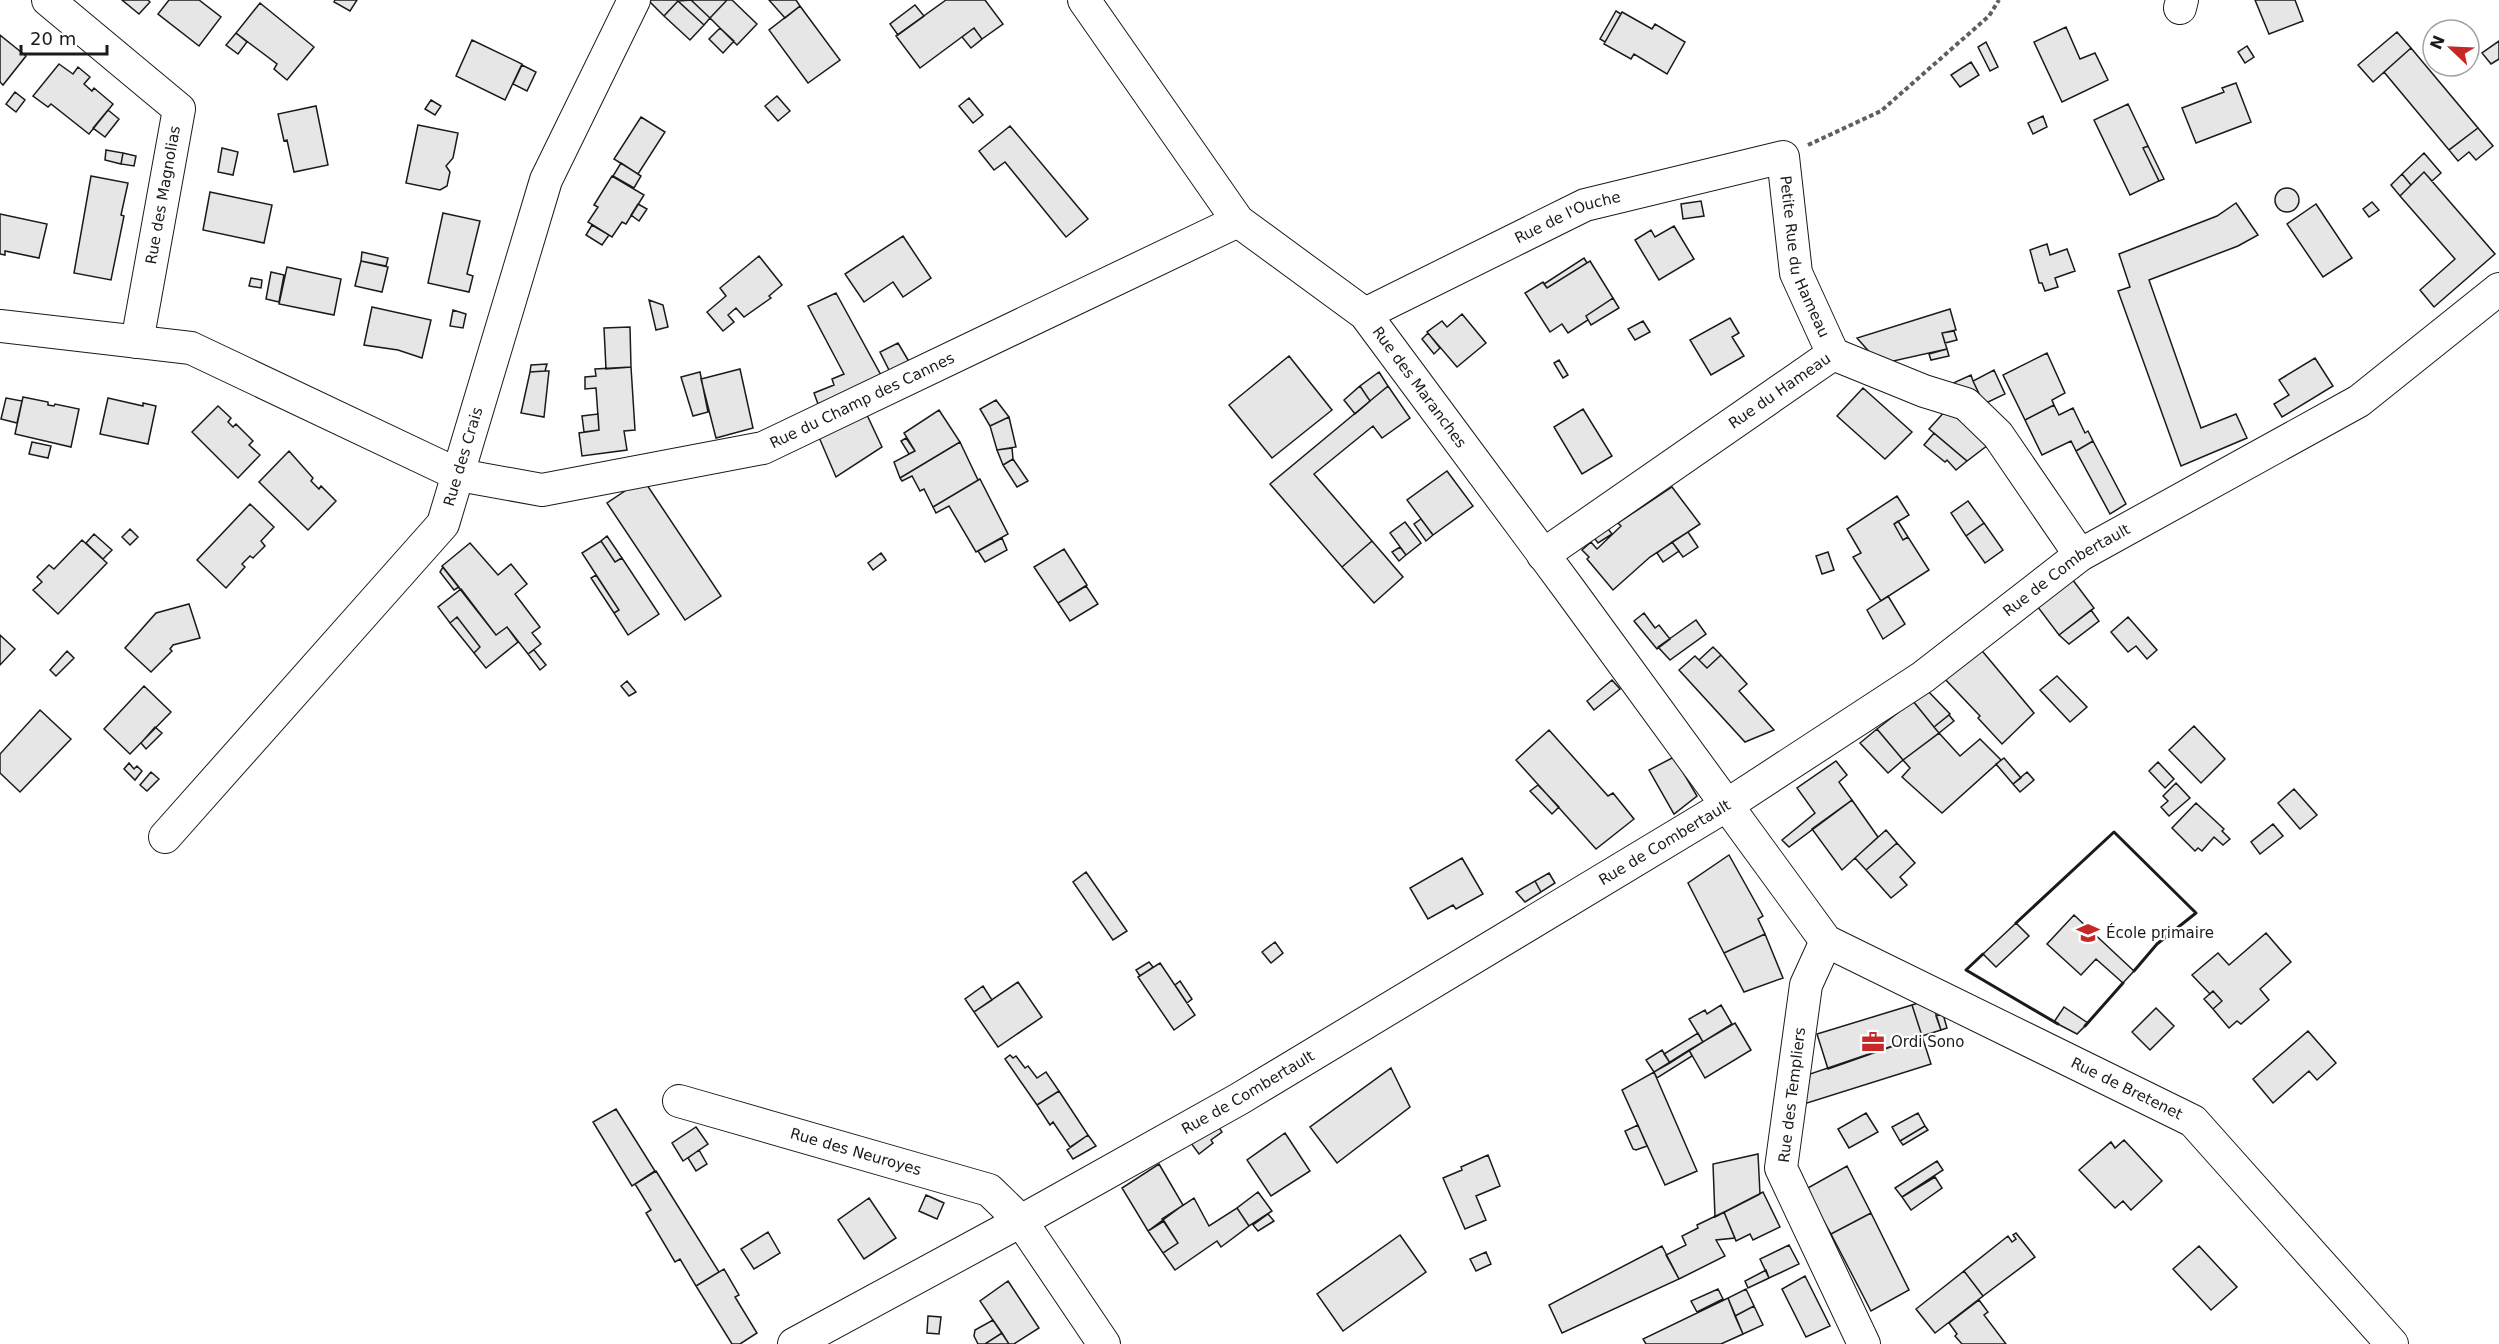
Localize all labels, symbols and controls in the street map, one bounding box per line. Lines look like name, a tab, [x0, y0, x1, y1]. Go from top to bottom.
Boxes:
scale bar	[21, 18, 106, 56]
north arrow	[2421, 18, 2481, 78]
text: 20 m	[30, 28, 76, 49]
text: N	[2426, 32, 2449, 52]
street label: Rue des Magnolias	[142, 124, 184, 266]
street label: Petite Rue du Hameau	[1776, 175, 1833, 340]
street label: Rue de l'Ouche	[1512, 188, 1622, 247]
street label: Rue des Maranches	[1368, 323, 1470, 452]
street label: Rue du Champ des Cannes	[767, 349, 957, 452]
street label: Rue du Hameau	[1725, 349, 1834, 433]
street label: Rue des Crais	[440, 405, 487, 508]
street label: Rue de Combertault	[1999, 520, 2133, 620]
street label: Rue de Combertault	[1596, 796, 1734, 889]
school or university icon: École primaire	[2075, 920, 2101, 946]
place label: École primaire	[2106, 923, 2214, 942]
street label: Rue des Templiers	[1775, 1026, 1809, 1164]
office icon: Ordi Sono	[1860, 1029, 1886, 1055]
place label: Ordi Sono	[1891, 1033, 1965, 1051]
street label: Rue de Combertault	[1178, 1047, 1318, 1138]
street label: Rue de Bretenet	[2068, 1054, 2186, 1123]
street label: Rue des Neuroyes	[788, 1124, 924, 1179]

